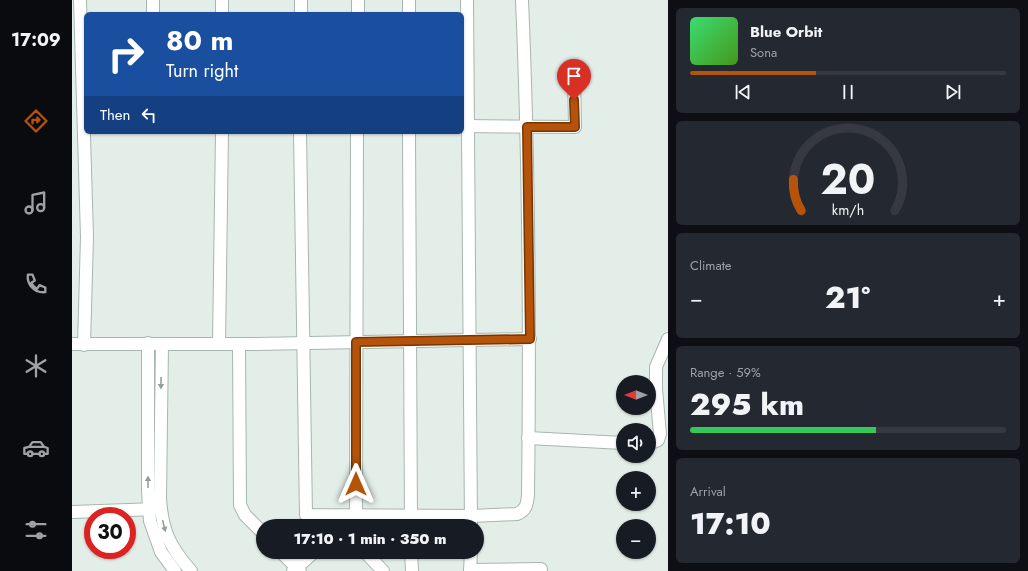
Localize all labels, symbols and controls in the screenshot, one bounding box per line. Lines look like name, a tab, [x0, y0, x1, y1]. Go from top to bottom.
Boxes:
text: 80 m	[166, 20, 233, 61]
text: Blue Orbit	[750, 21, 822, 43]
text: 17:09	[11, 27, 61, 53]
icon: right	[100, 28, 152, 80]
text: Sona	[750, 43, 777, 62]
text: Turn right	[166, 58, 238, 84]
pin	[557, 59, 591, 100]
icon: arrive	[563, 65, 585, 87]
icon: previous	[732, 81, 754, 103]
icon: pause	[837, 81, 859, 103]
icon: next	[942, 81, 964, 103]
text: Then	[100, 104, 130, 126]
icon: left	[138, 104, 160, 126]
icon: directions	[22, 107, 50, 135]
text: 20	[821, 149, 875, 210]
icon: music	[22, 189, 50, 217]
text: km/h	[832, 199, 864, 219]
text: Climate	[690, 256, 731, 275]
icon: phone	[22, 270, 50, 298]
text: 21°	[825, 276, 870, 319]
text: −	[690, 282, 703, 314]
text: +	[992, 282, 1006, 314]
icon: climate	[22, 352, 50, 380]
text: Range · 59%	[690, 363, 761, 382]
north arrow	[616, 375, 656, 415]
map controls	[616, 375, 656, 559]
one-way arrow	[158, 377, 164, 390]
text: 295 km	[690, 383, 804, 426]
button: sound	[616, 423, 656, 463]
icon: car	[22, 434, 50, 462]
position arrow	[335, 463, 377, 505]
button: +	[616, 471, 656, 511]
one-way arrow	[145, 475, 151, 488]
text: Arrival	[690, 482, 726, 501]
text: 17:10	[690, 502, 771, 545]
speed limit sign: 30	[84, 507, 136, 559]
icon: filters	[22, 516, 50, 544]
button: −	[616, 519, 656, 559]
one-way arrow	[161, 520, 167, 532]
text: 17:10 · 1 min · 350 m	[293, 528, 447, 550]

